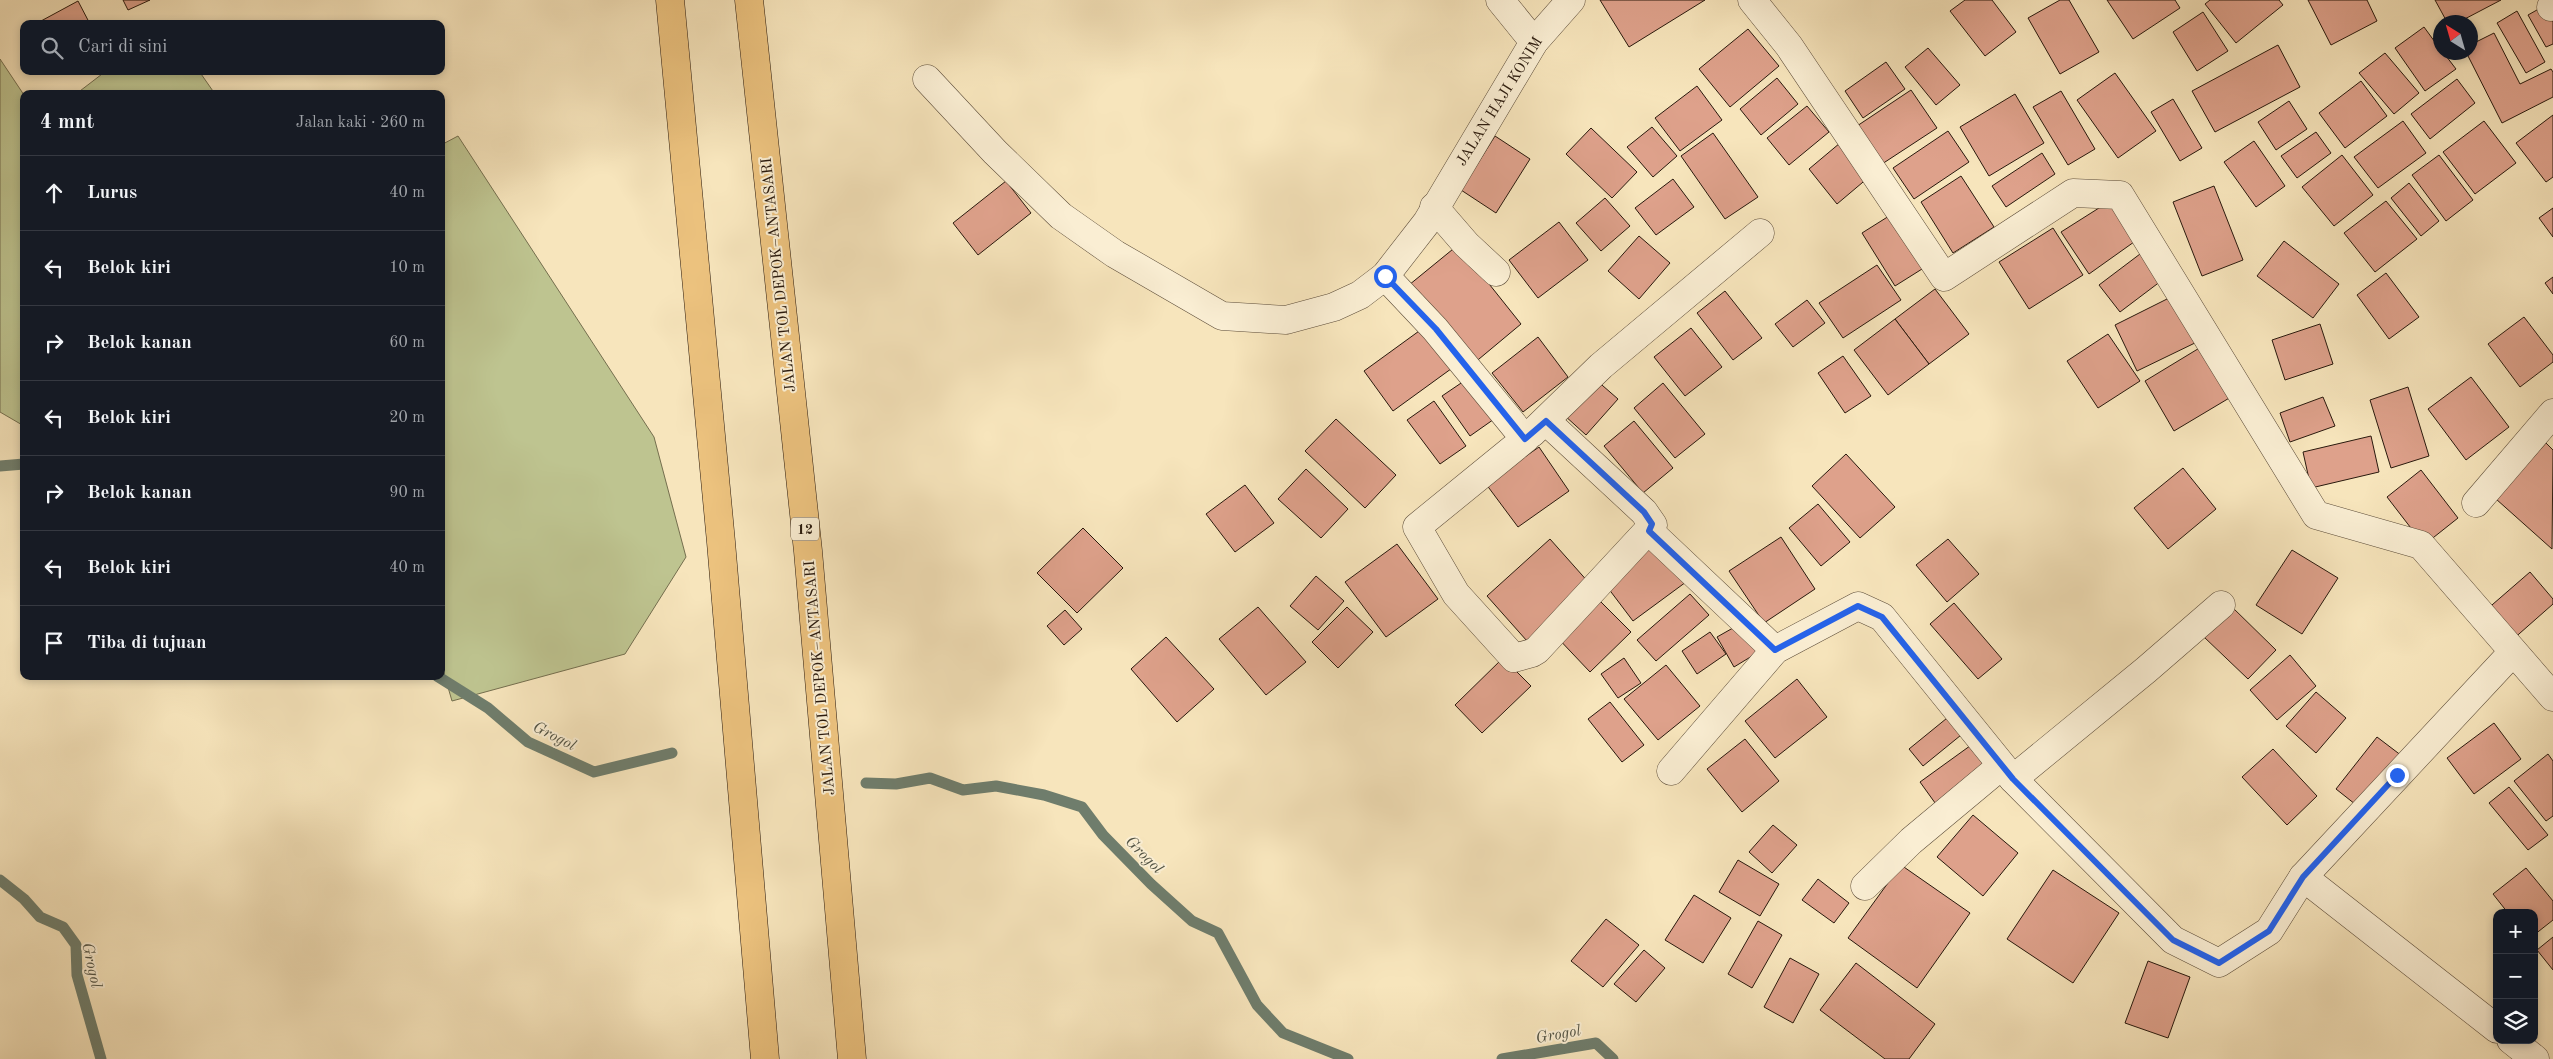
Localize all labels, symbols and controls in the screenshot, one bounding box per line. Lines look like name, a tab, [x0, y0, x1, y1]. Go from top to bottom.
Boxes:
north arrow	[2433, 15, 2478, 60]
search box	[20, 20, 445, 75]
icon: search	[38, 34, 66, 62]
street label: JALAN HAJI KONIM	[1455, 35, 1546, 169]
text: Cari di sini	[78, 38, 168, 57]
text: 4 mnt	[40, 112, 94, 133]
text: Jalan kaki · 260 m	[296, 115, 425, 131]
street label: JALAN TOL DEPOK–ANTASARI	[760, 157, 799, 393]
icon: ahead	[40, 179, 68, 207]
text: Lurus	[87, 184, 137, 203]
text: 40 m	[389, 185, 425, 201]
icon: left	[40, 254, 68, 282]
text: Belok kiri	[87, 259, 171, 278]
text: 10 m	[389, 260, 425, 276]
route start	[1374, 265, 1397, 288]
icon: right	[40, 329, 68, 357]
text: Belok kanan	[87, 334, 192, 353]
text: 60 m	[389, 335, 425, 351]
icon: left	[40, 404, 68, 432]
text: Belok kiri	[87, 409, 171, 428]
text: 20 m	[389, 410, 425, 426]
icon: right	[40, 479, 68, 507]
text: Belok kanan	[87, 484, 192, 503]
text: 90 m	[389, 485, 425, 501]
road number: 12	[791, 518, 819, 540]
icon: left	[40, 554, 68, 582]
text: Belok kiri	[87, 559, 171, 578]
text: 40 m	[389, 560, 425, 576]
street label: JALAN TOL DEPOK–ANTASARI	[803, 560, 838, 796]
icon: arrive	[40, 629, 68, 657]
text: Tiba di tujuan	[87, 634, 207, 653]
water label: Grogol	[530, 719, 578, 754]
route end	[2386, 764, 2409, 787]
water label: Grogol	[1122, 834, 1166, 878]
map controls	[2493, 909, 2538, 1044]
button: +	[2493, 909, 2538, 954]
water label: Grogol	[78, 941, 104, 990]
button: −	[2493, 954, 2538, 999]
button: layers	[2493, 999, 2538, 1044]
water label: Grogol	[1534, 1023, 1583, 1047]

